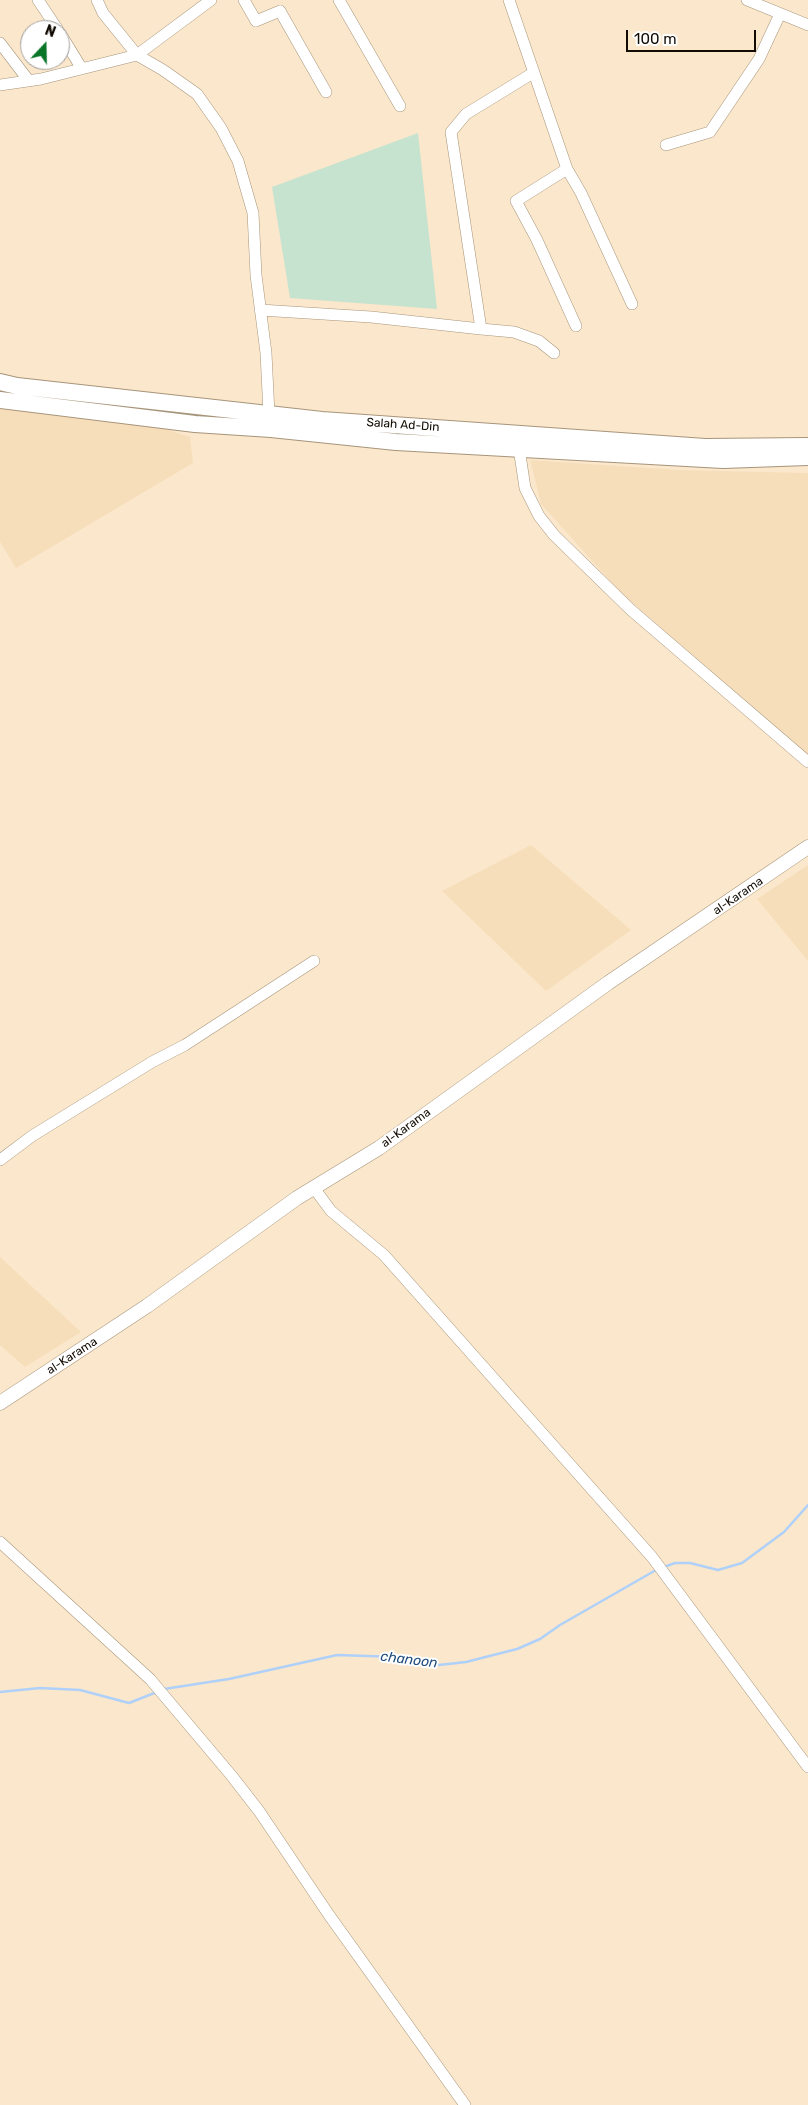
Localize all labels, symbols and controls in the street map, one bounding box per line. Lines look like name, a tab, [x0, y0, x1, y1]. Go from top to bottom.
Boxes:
north arrow	[20, 20, 70, 70]
scale bar	[628, 20, 758, 52]
text: N	[42, 22, 58, 41]
text: 100 m	[634, 30, 676, 48]
street label: Salah Ad-Din	[366, 415, 440, 435]
street label: al-Karama	[710, 874, 766, 918]
street label: al-Karama	[379, 1105, 433, 1151]
street label: al-Karama	[44, 1334, 100, 1378]
water label: chanoon	[379, 1648, 439, 1672]

